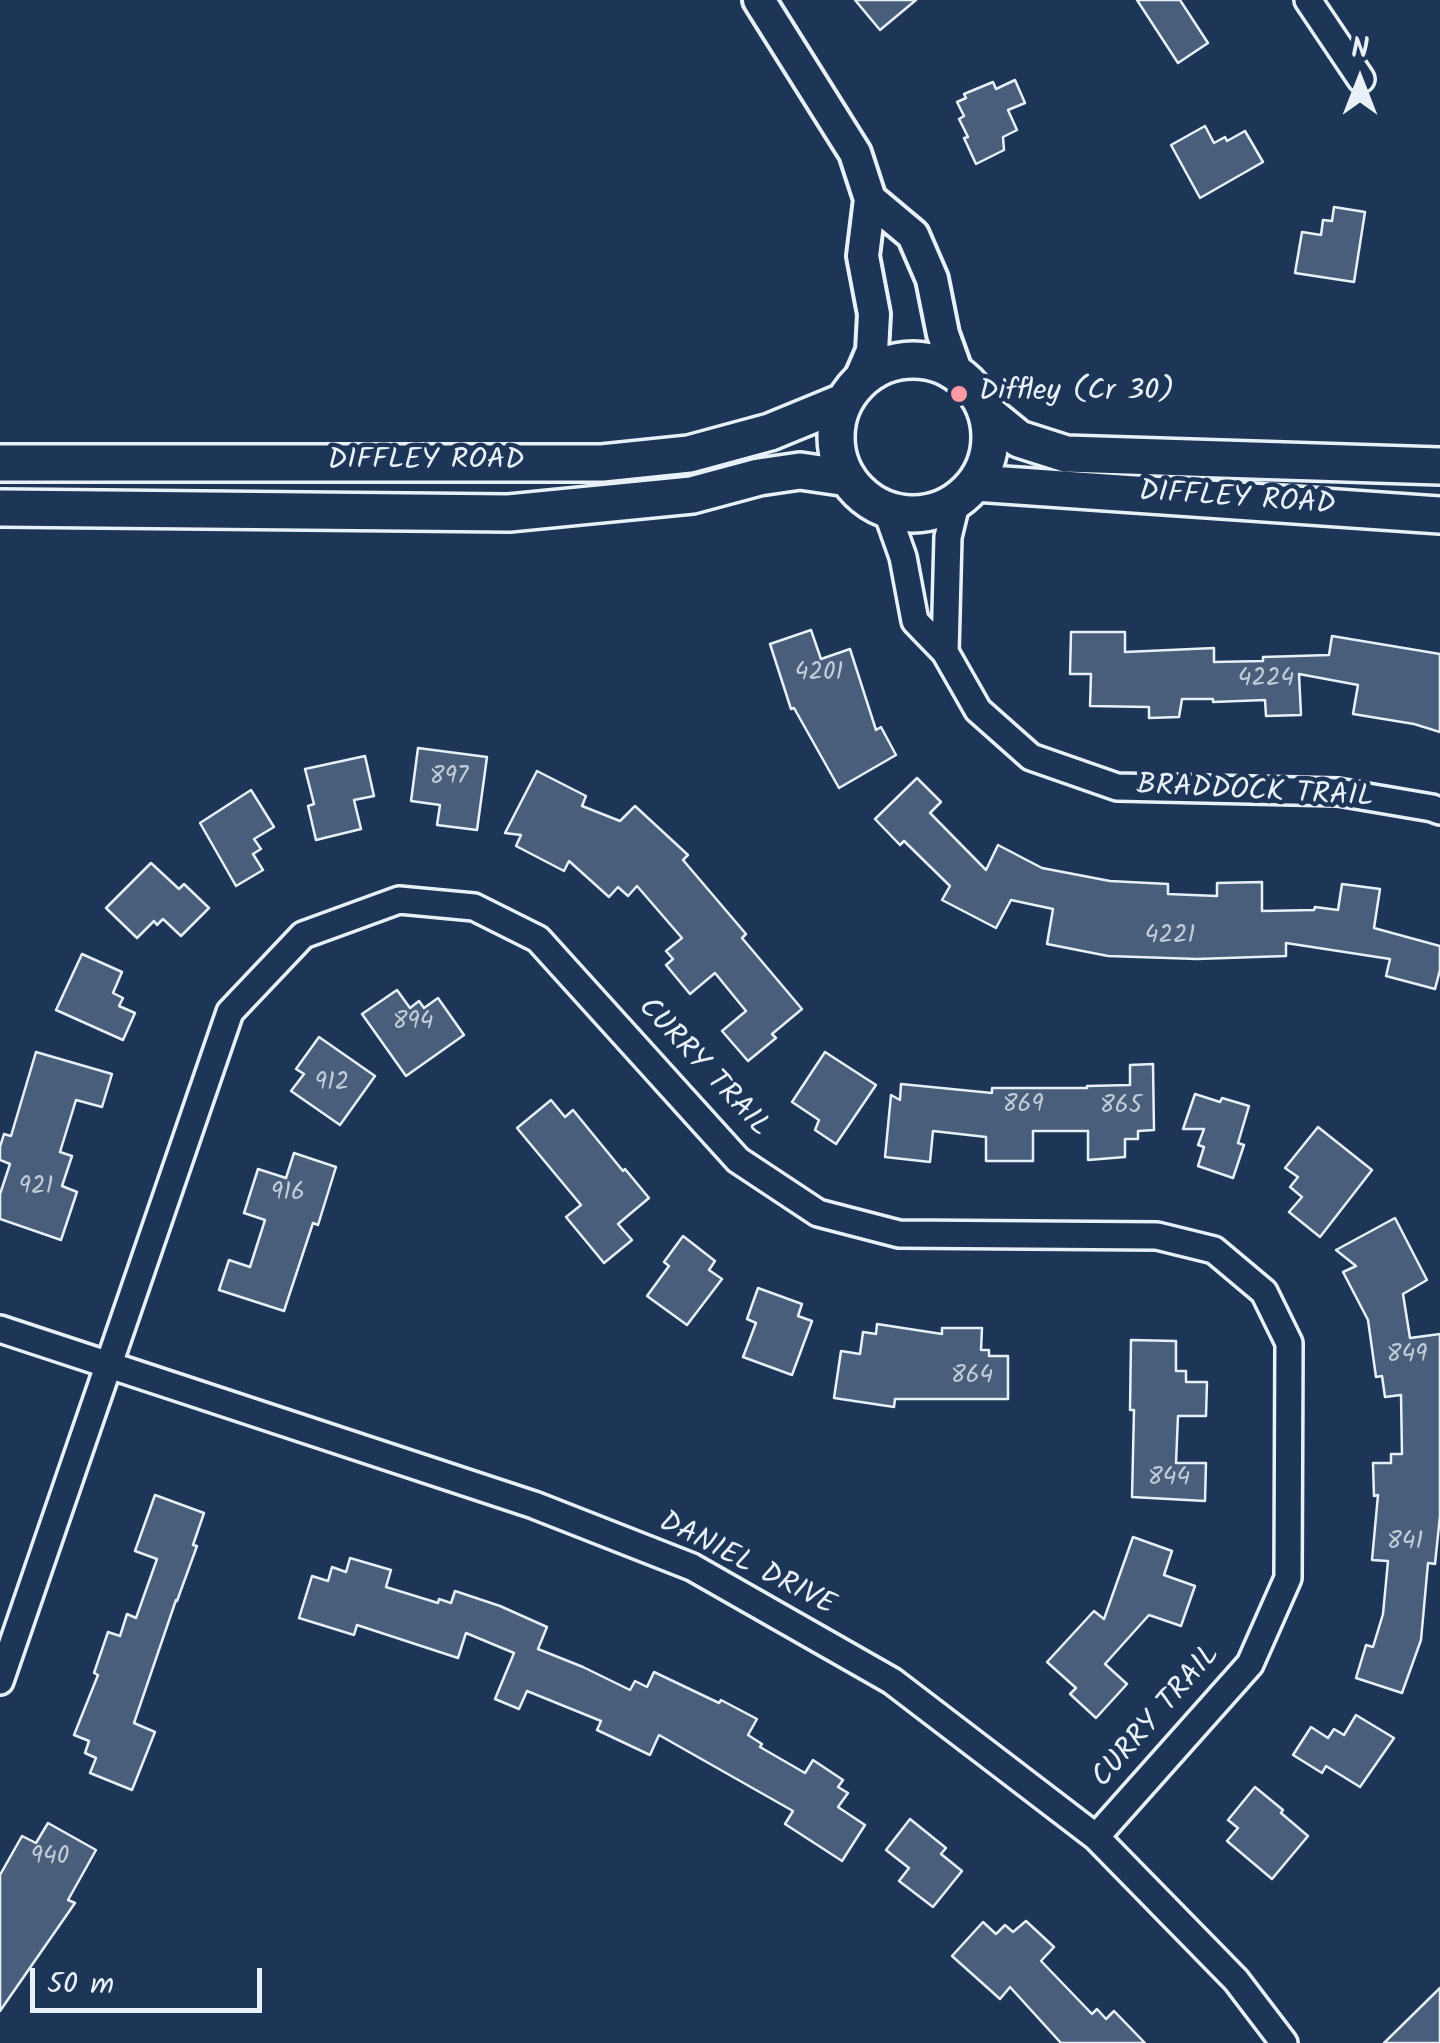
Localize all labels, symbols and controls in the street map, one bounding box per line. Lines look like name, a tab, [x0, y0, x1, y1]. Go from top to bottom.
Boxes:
text: N	[1351, 27, 1369, 72]
north arrow	[1310, 30, 1410, 130]
place label: Diffley (Cr 30)	[979, 376, 1174, 412]
marker: Diffley (Cr 30)	[948, 383, 970, 405]
street label: DIFFLEY ROAD	[328, 445, 524, 481]
street label: DIFFLEY ROAD	[1138, 476, 1336, 526]
house number: 4201	[795, 660, 843, 690]
house number: 4224	[1238, 666, 1294, 696]
house number: 897	[430, 764, 468, 794]
street label: BRADDOCK TRAIL	[1136, 770, 1374, 818]
house number: 4221	[1145, 923, 1195, 953]
street label: CURRY TRAIL	[628, 992, 776, 1146]
house number: 894	[392, 1009, 434, 1039]
house number: 912	[315, 1070, 349, 1100]
house number: 869	[1002, 1092, 1044, 1122]
house number: 865	[1100, 1093, 1142, 1123]
house number: 921	[19, 1174, 53, 1204]
house number: 916	[271, 1180, 305, 1210]
house number: 849	[1386, 1342, 1428, 1372]
house number: 864	[951, 1363, 993, 1393]
house number: 844	[1148, 1465, 1190, 1495]
street label: DANIEL DRIVE	[652, 1506, 840, 1626]
house number: 841	[1387, 1529, 1423, 1559]
street label: CURRY TRAIL	[1086, 1639, 1230, 1797]
house number: 940	[31, 1844, 69, 1874]
scale bar	[35, 1948, 268, 2010]
text: 50 m	[47, 1961, 114, 2009]

